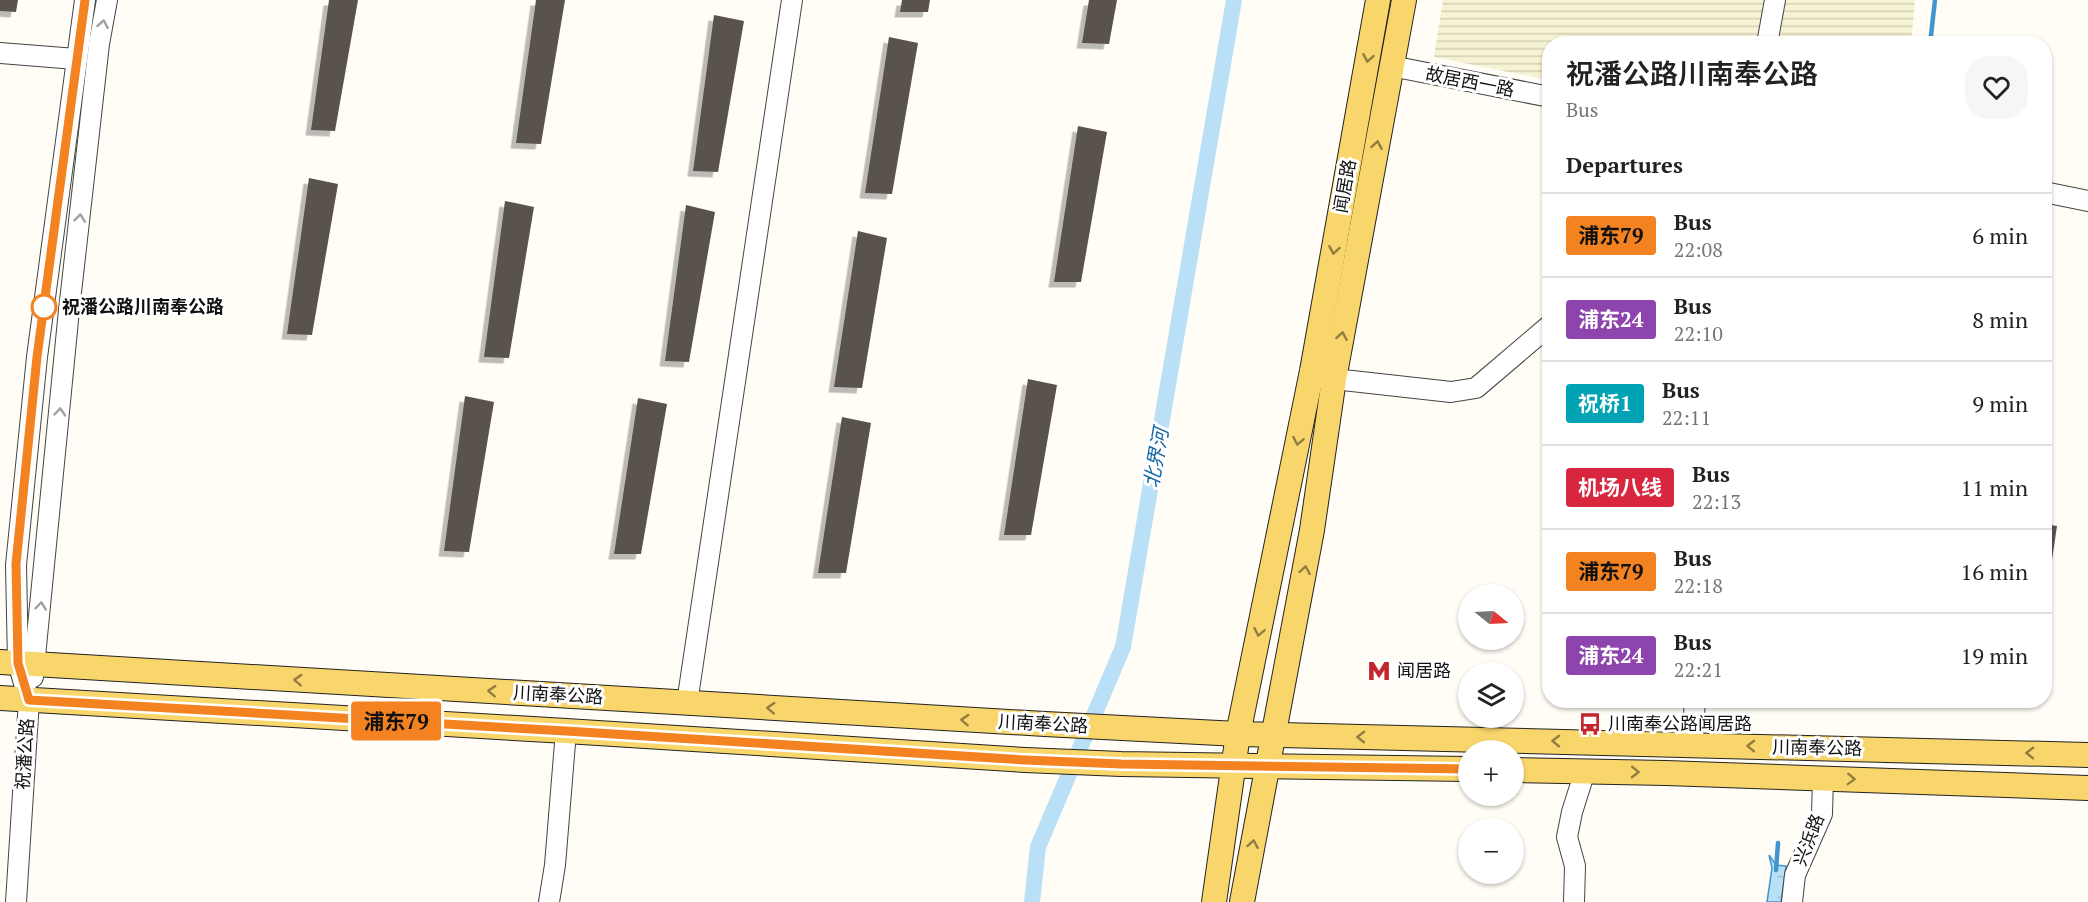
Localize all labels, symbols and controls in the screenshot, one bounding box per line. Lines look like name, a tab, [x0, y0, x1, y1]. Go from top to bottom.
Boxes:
one-way arrow	[96, 19, 108, 29]
one-way arrow	[1362, 52, 1375, 62]
text: 祝潘公路川南奉公路	[1566, 55, 1818, 92]
button: heart	[1965, 56, 2028, 119]
street label: 故居西一路	[1424, 61, 1517, 101]
text: Bus	[1566, 96, 1598, 123]
one-way arrow	[1370, 140, 1383, 150]
text: Departures	[1566, 150, 1683, 179]
street label: 闻居路	[1328, 157, 1361, 214]
text: Bus	[1674, 207, 1712, 236]
one-way arrow	[73, 213, 86, 222]
text: 浦东79	[1578, 221, 1644, 249]
text: 6 min	[1972, 221, 2028, 250]
text: 22:08	[1674, 236, 1723, 263]
one-way arrow	[1328, 245, 1340, 254]
text: Bus	[1674, 291, 1712, 320]
marker: 祝潘公路川南奉公路	[31, 294, 57, 320]
place label: 祝潘公路川南奉公路	[62, 294, 224, 318]
text: 浦东24	[1578, 305, 1644, 333]
text: 8 min	[1972, 305, 2028, 334]
text: 22:10	[1674, 320, 1723, 347]
one-way arrow	[1335, 332, 1348, 342]
text: Bus	[1662, 375, 1700, 404]
text: 祝桥1	[1578, 389, 1632, 417]
text: 9 min	[1972, 389, 2028, 418]
text: 22:11	[1662, 404, 1711, 431]
one-way arrow	[53, 407, 66, 416]
water label: 北界河	[1137, 422, 1175, 490]
one-way arrow	[1292, 436, 1305, 446]
text: Bus	[1692, 459, 1730, 488]
text: 机场八线	[1578, 473, 1662, 501]
text: 11 min	[1961, 473, 2028, 502]
text: 22:13	[1692, 488, 1741, 515]
text: Bus	[1674, 543, 1712, 572]
text: 浦东79	[1578, 557, 1644, 585]
text: 16 min	[1961, 557, 2028, 586]
one-way arrow	[1298, 566, 1311, 576]
text: 22:18	[1674, 572, 1723, 599]
north arrow	[1458, 584, 1524, 650]
map controls	[1458, 584, 1524, 884]
one-way arrow	[34, 601, 47, 610]
one-way arrow	[1253, 627, 1266, 637]
text: Bus	[1674, 627, 1712, 656]
text: 浦东24	[1578, 641, 1644, 669]
text: 19 min	[1961, 641, 2028, 670]
text: 22:21	[1674, 656, 1723, 683]
metro station icon: 闻居路	[1366, 658, 1392, 684]
place label: 闻居路	[1397, 658, 1451, 682]
button: layers	[1458, 662, 1524, 728]
one-way arrow	[293, 673, 302, 686]
street label: 川南奉公路	[512, 680, 604, 708]
one-way arrow	[488, 685, 497, 698]
one-way arrow	[766, 701, 775, 714]
line badge: 浦东79	[354, 702, 438, 740]
text: 浦东79	[363, 707, 429, 735]
street label: 川南奉公路	[997, 709, 1089, 737]
bus stop icon: 川南奉公路闻居路	[1577, 711, 1603, 737]
place label: 川南奉公路闻居路	[1608, 711, 1752, 735]
one-way arrow	[961, 713, 970, 726]
street label: 祝潘公路	[10, 717, 38, 791]
one-way arrow	[1356, 730, 1365, 743]
street label: 川南奉公路	[1772, 734, 1862, 760]
one-way arrow	[1551, 735, 1560, 747]
button: +	[1458, 740, 1524, 806]
one-way arrow	[1746, 740, 1755, 753]
one-way arrow	[2025, 747, 2034, 760]
one-way arrow	[1630, 766, 1639, 778]
one-way arrow	[1846, 772, 1855, 785]
street label: 兴浜路	[1787, 810, 1829, 869]
button: −	[1458, 818, 1524, 884]
one-way arrow	[1246, 840, 1259, 850]

